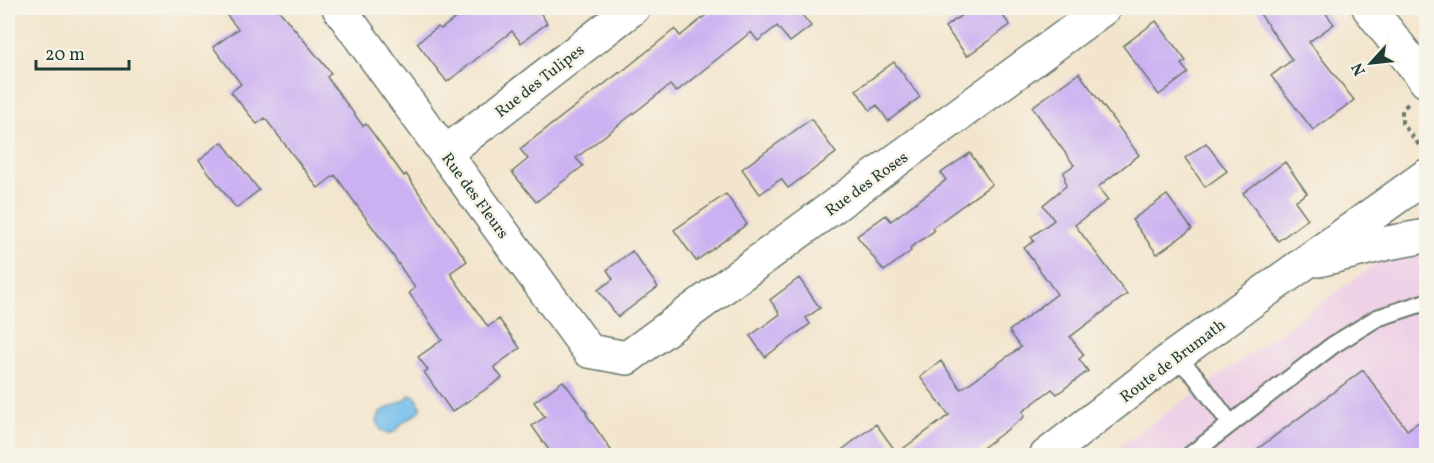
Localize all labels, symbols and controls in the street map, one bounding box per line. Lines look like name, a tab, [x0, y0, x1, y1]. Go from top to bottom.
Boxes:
scale bar	[36, 33, 129, 71]
north arrow	[1341, 33, 1401, 93]
street label: Rue des Tulipes	[491, 40, 590, 123]
text: 20 m	[45, 43, 85, 68]
text: N	[1347, 58, 1372, 79]
street label: Rue des Roses	[821, 147, 913, 222]
street label: Rue des Fleurs	[436, 149, 513, 244]
street label: Route de Brumath	[1116, 315, 1231, 409]

